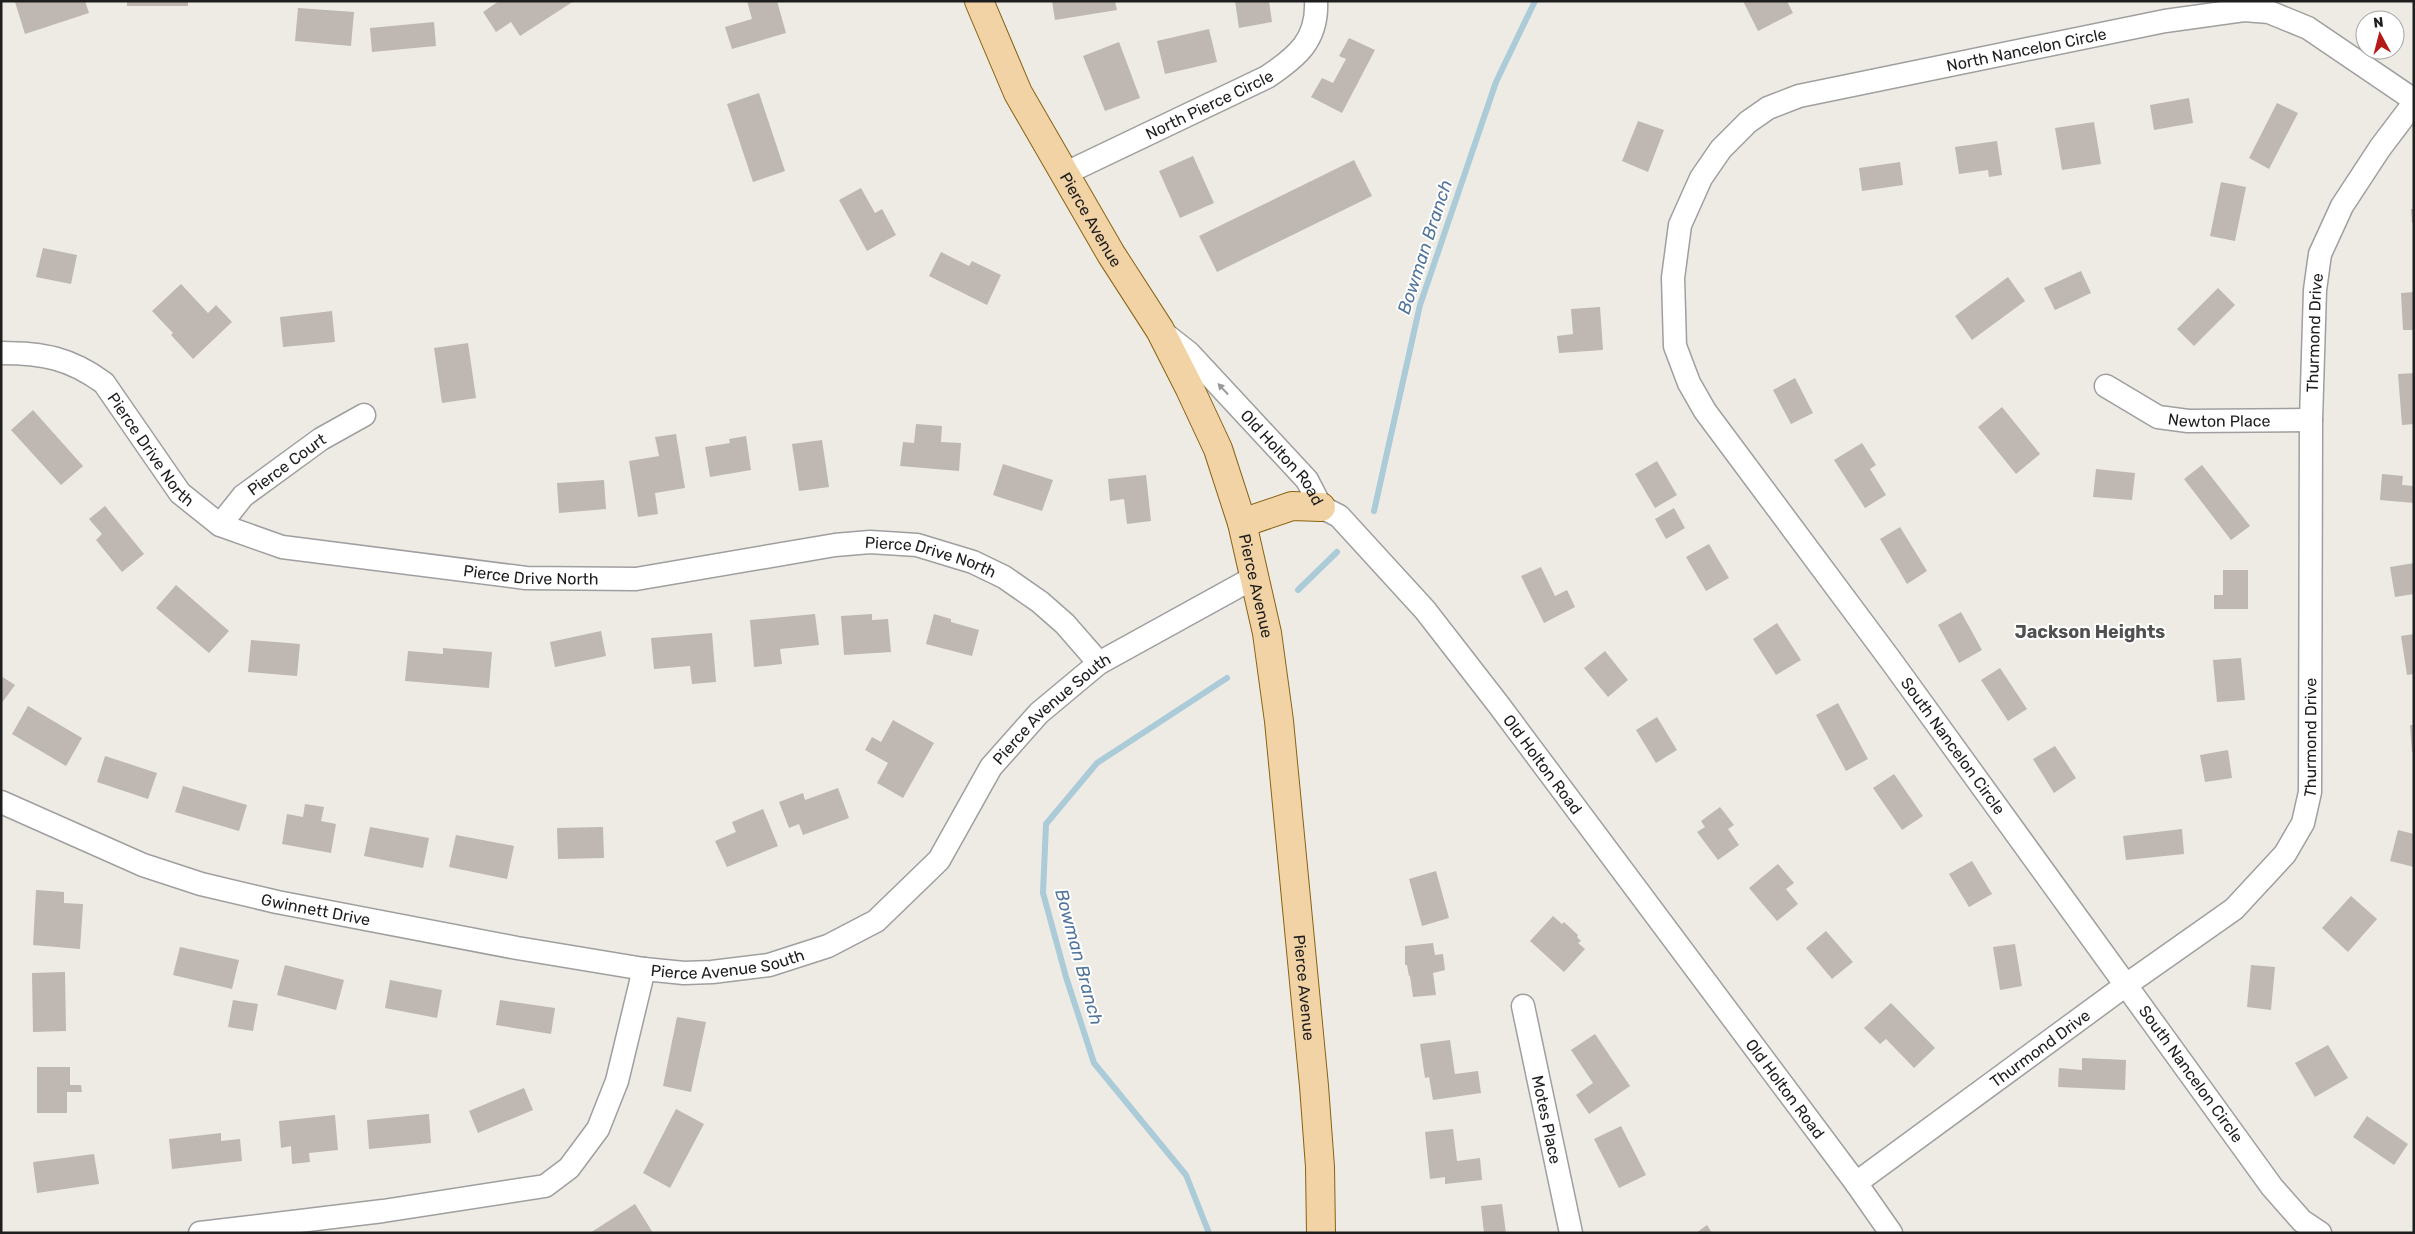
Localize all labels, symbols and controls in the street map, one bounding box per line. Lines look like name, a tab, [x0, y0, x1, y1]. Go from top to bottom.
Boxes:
north arrow	[2355, 10, 2405, 60]
text: N	[2372, 14, 2385, 32]
street label: North Nancelon Circle	[1945, 24, 2108, 75]
street label: North Pierce Circle	[1142, 66, 1277, 143]
street label: Pierce Avenue	[1056, 169, 1126, 270]
water label: Bowman Branch	[1393, 177, 1457, 317]
street label: Thurmond Drive	[2302, 272, 2327, 393]
one-way arrow	[1217, 384, 1229, 396]
street label: Pierce Drive North	[104, 389, 198, 510]
street label: Old Holton Road	[1237, 406, 1328, 508]
street label: Newton Place	[2167, 409, 2271, 431]
street label: Pierce Court	[244, 429, 329, 499]
street label: Pierce Drive North	[864, 532, 1000, 581]
street label: Pierce Avenue	[1235, 532, 1277, 639]
street label: Pierce Drive North	[462, 561, 599, 588]
district label: Jackson Heights	[2015, 621, 2165, 643]
street label: Pierce Avenue South	[988, 649, 1114, 768]
street label: South Nancelon Circle	[1897, 674, 2009, 818]
street label: Thurmond Drive	[2300, 678, 2320, 799]
street label: Old Holton Road	[1499, 710, 1586, 818]
water label: Bowman Branch	[1050, 887, 1108, 1027]
street label: Gwinnett Drive	[259, 889, 372, 929]
street label: Pierce Avenue	[1290, 934, 1319, 1042]
street label: Pierce Avenue South	[650, 945, 807, 983]
street label: South Nancelon Circle	[2135, 1002, 2247, 1146]
street label: Thurmond Drive	[1986, 1005, 2094, 1091]
street label: Old Holton Road	[1742, 1035, 1829, 1142]
street label: Motes Place	[1528, 1074, 1566, 1166]

